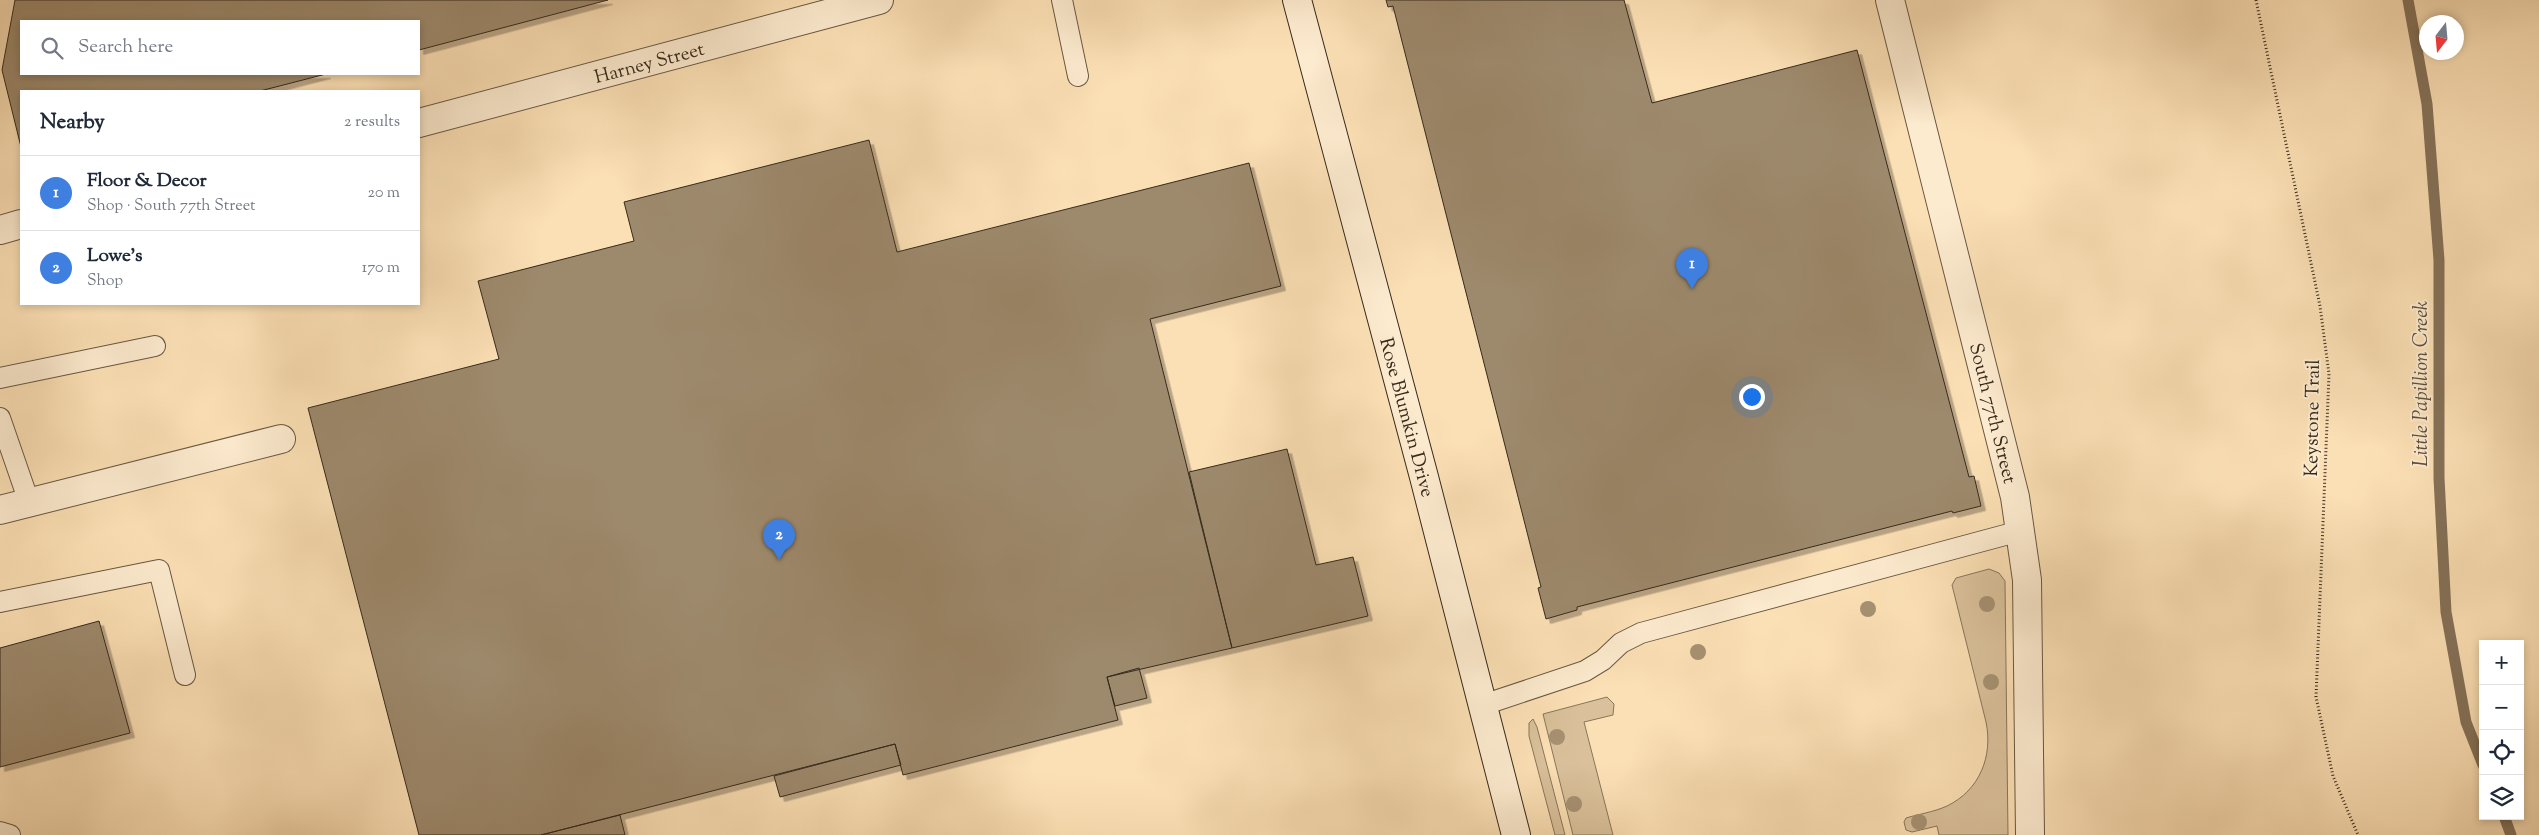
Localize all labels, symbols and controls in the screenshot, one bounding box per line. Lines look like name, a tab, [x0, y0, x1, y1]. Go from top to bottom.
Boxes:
north arrow	[2419, 15, 2464, 60]
search box	[20, 20, 420, 75]
icon: search	[38, 34, 66, 62]
text: Search here	[78, 34, 173, 61]
street label: Harney Street	[592, 37, 708, 92]
text: Nearby	[40, 108, 105, 138]
text: 2 results	[344, 111, 400, 134]
text: Floor & Decor	[87, 168, 207, 195]
text: 1	[53, 182, 59, 205]
text: 20 m	[367, 182, 400, 205]
text: Shop · South 77th Street	[87, 195, 255, 218]
text: Lowe's	[87, 243, 142, 270]
pin: 1	[1676, 248, 1708, 289]
text: 2	[52, 257, 60, 280]
text: 170 m	[362, 257, 400, 280]
text: Shop	[87, 270, 123, 293]
water label: Little Papillion Creek	[2408, 301, 2437, 467]
street label: Rose Blumkin Drive	[1371, 335, 1440, 501]
street label: South 77th Street	[1961, 340, 2022, 487]
street label: Keystone Trail	[2299, 359, 2328, 477]
your location	[1739, 384, 1765, 410]
pin: 2	[763, 519, 795, 560]
map controls	[2479, 640, 2524, 820]
button: +	[2479, 640, 2524, 685]
button: −	[2479, 685, 2524, 730]
button: locate	[2479, 730, 2524, 775]
button: layers	[2479, 775, 2524, 820]

